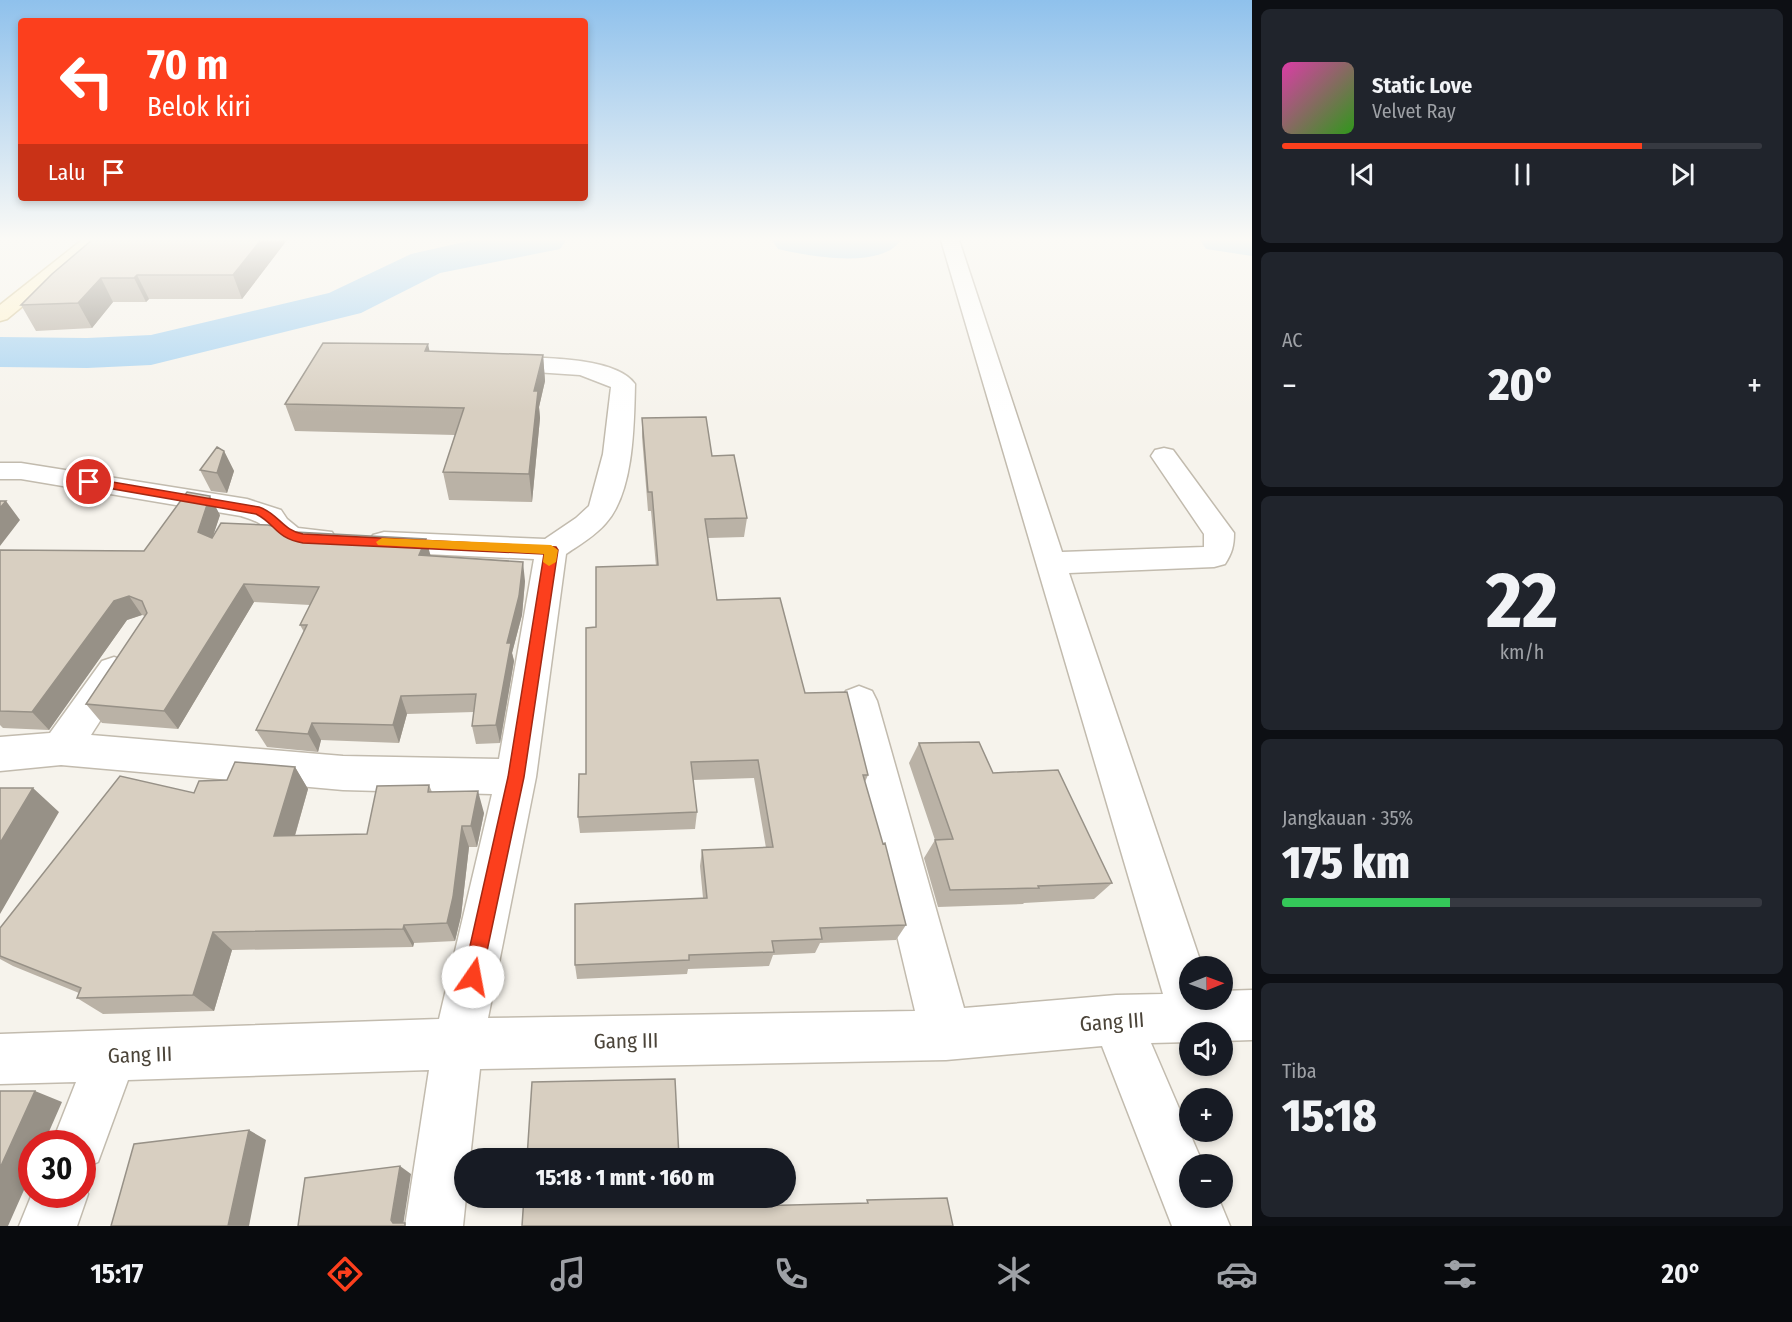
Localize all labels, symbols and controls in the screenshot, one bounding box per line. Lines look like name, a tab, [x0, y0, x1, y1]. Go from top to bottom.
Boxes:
text: 70 m	[147, 40, 228, 90]
icon: left	[48, 42, 126, 120]
text: Static Love	[1372, 72, 1472, 99]
text: Belok kiri	[147, 91, 251, 123]
text: Velvet Ray	[1372, 99, 1456, 123]
icon: arrive	[97, 156, 130, 189]
icon: previous	[1346, 158, 1379, 191]
icon: pause	[1506, 158, 1539, 191]
icon: next	[1666, 158, 1699, 191]
text: Lalu	[48, 159, 85, 186]
text: AC	[1282, 328, 1302, 352]
text: 20°	[1488, 358, 1555, 412]
text: −	[1282, 366, 1297, 406]
text: +	[1747, 366, 1762, 406]
pin	[63, 456, 114, 507]
icon: arrive	[72, 465, 105, 498]
text: 22	[1486, 554, 1558, 648]
text: km/h	[1500, 640, 1544, 664]
text: Jangkauan · 35%	[1282, 806, 1413, 830]
text: 175 km	[1282, 836, 1410, 890]
position arrow	[441, 945, 505, 1009]
north arrow	[1179, 956, 1233, 1010]
map controls	[1179, 956, 1233, 1208]
street label: Gang III	[1079, 1007, 1145, 1037]
button: sound	[1179, 1022, 1233, 1076]
street label: Gang III	[593, 1027, 659, 1055]
street label: Gang III	[107, 1041, 173, 1069]
text: Tiba	[1282, 1059, 1317, 1083]
button: +	[1179, 1088, 1233, 1142]
text: 15:18	[1282, 1089, 1377, 1143]
speed limit sign: 30	[18, 1130, 96, 1208]
button: −	[1179, 1154, 1233, 1208]
text: 15:18 · 1 mnt · 160 m	[536, 1164, 714, 1191]
icon: directions	[324, 1253, 366, 1295]
icon: music	[547, 1253, 589, 1295]
icon: phone	[770, 1253, 812, 1295]
icon: climate	[993, 1253, 1035, 1295]
icon: car	[1216, 1253, 1258, 1295]
icon: filters	[1439, 1253, 1481, 1295]
text: 15:17	[90, 1258, 143, 1290]
text: 20°	[1662, 1258, 1701, 1290]

